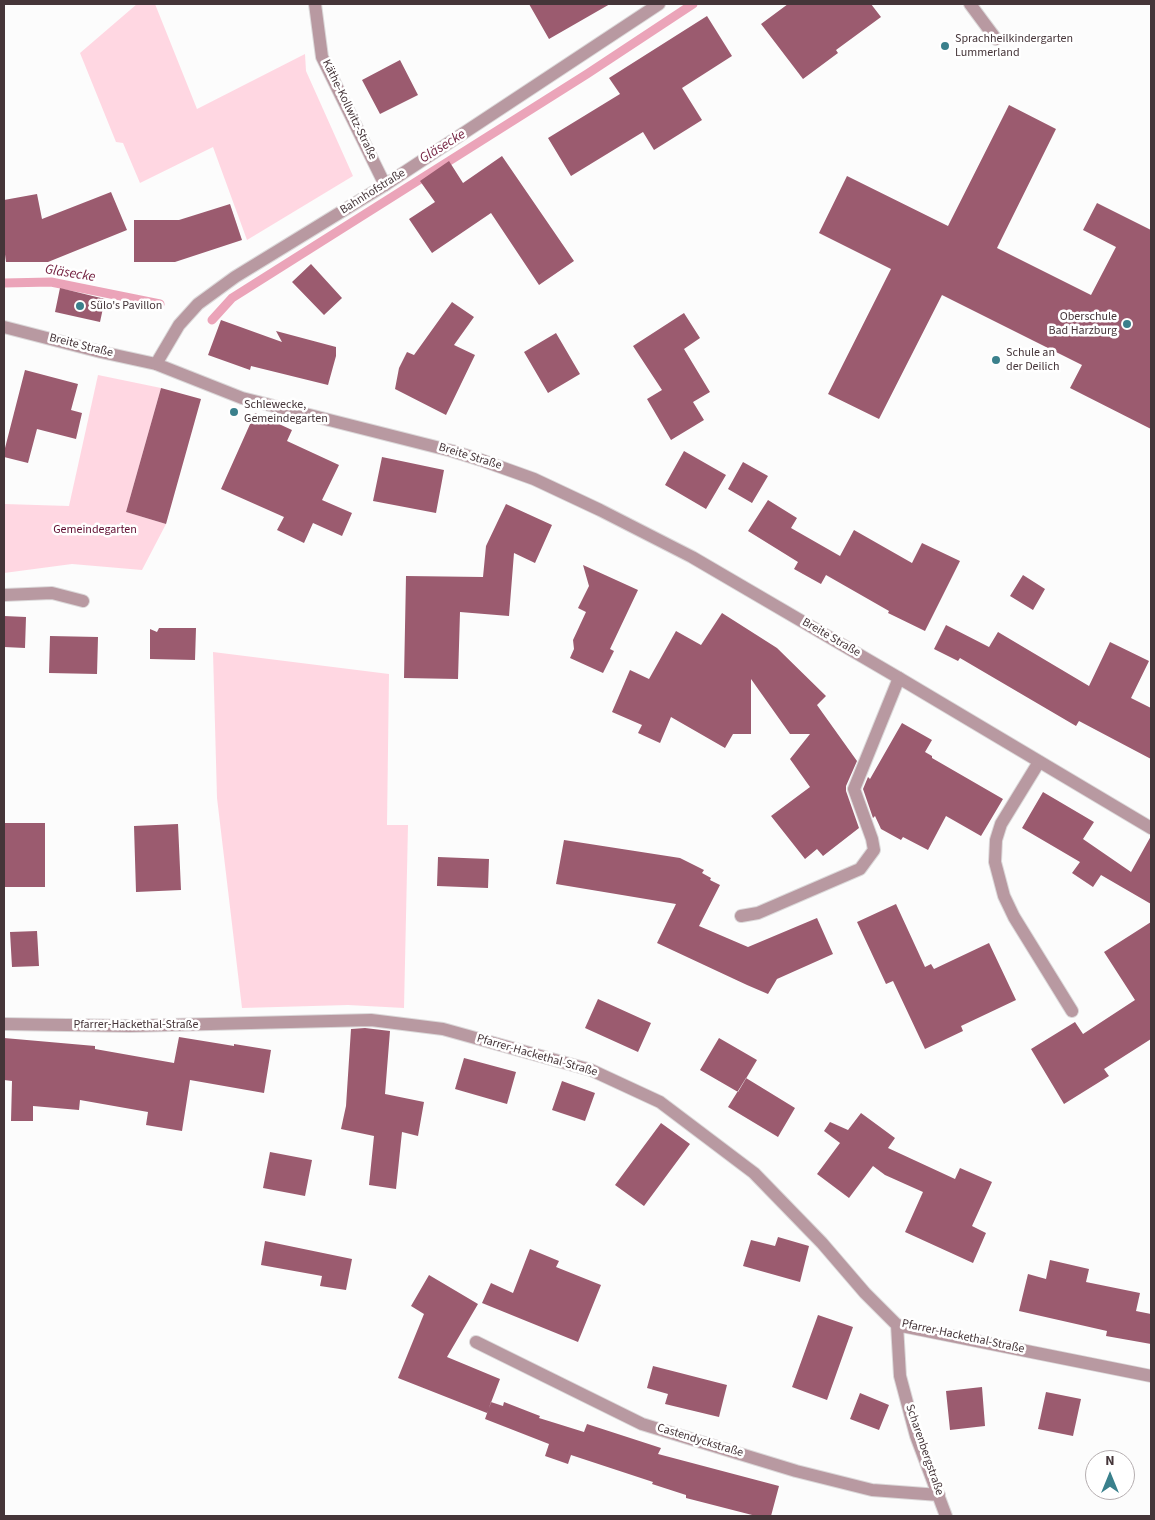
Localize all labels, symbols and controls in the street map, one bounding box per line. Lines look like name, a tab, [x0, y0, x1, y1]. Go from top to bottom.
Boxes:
place label: Sprachheilkindergarten Lummerland	[955, 32, 1073, 60]
marker: Sprachheilkindergarten Lummerland	[939, 40, 951, 52]
street label: Käthe-Kollwitz-Straße	[318, 58, 380, 162]
water label: Gläsecke	[417, 126, 469, 168]
street label: Bahnhofstraße	[338, 166, 408, 218]
water label: Gläsecke	[44, 262, 96, 286]
place label: Sülo's Pavillon	[90, 299, 162, 313]
marker: Sülo's Pavillon	[74, 300, 86, 312]
place label: Oberschule Bad Harzburg	[1048, 310, 1117, 338]
marker: Oberschule Bad Harzburg	[1121, 318, 1133, 330]
street label: Breite Straße	[48, 331, 114, 361]
place label: Schule an der Deilich	[1006, 346, 1059, 374]
marker: Schule an der Deilich	[990, 354, 1002, 366]
place label: Schlewecke, Gemeindegarten	[244, 398, 328, 426]
marker: Schlewecke, Gemeindegarten	[228, 406, 240, 418]
street label: Breite Straße	[437, 441, 503, 473]
park label: Gemeindegarten	[53, 523, 137, 537]
street label: Breite Straße	[799, 615, 863, 661]
street label: Pfarrer-Hackethal-Straße	[74, 1018, 198, 1032]
street label: Pfarrer-Hackethal-Straße	[475, 1032, 599, 1080]
street label: Pfarrer-Hackethal-Straße	[900, 1317, 1026, 1357]
street label: Scharenbergstraße	[902, 1403, 946, 1497]
street label: Castendyckstraße	[655, 1421, 745, 1461]
north arrow	[1085, 1450, 1135, 1500]
text: N	[1105, 1451, 1115, 1471]

